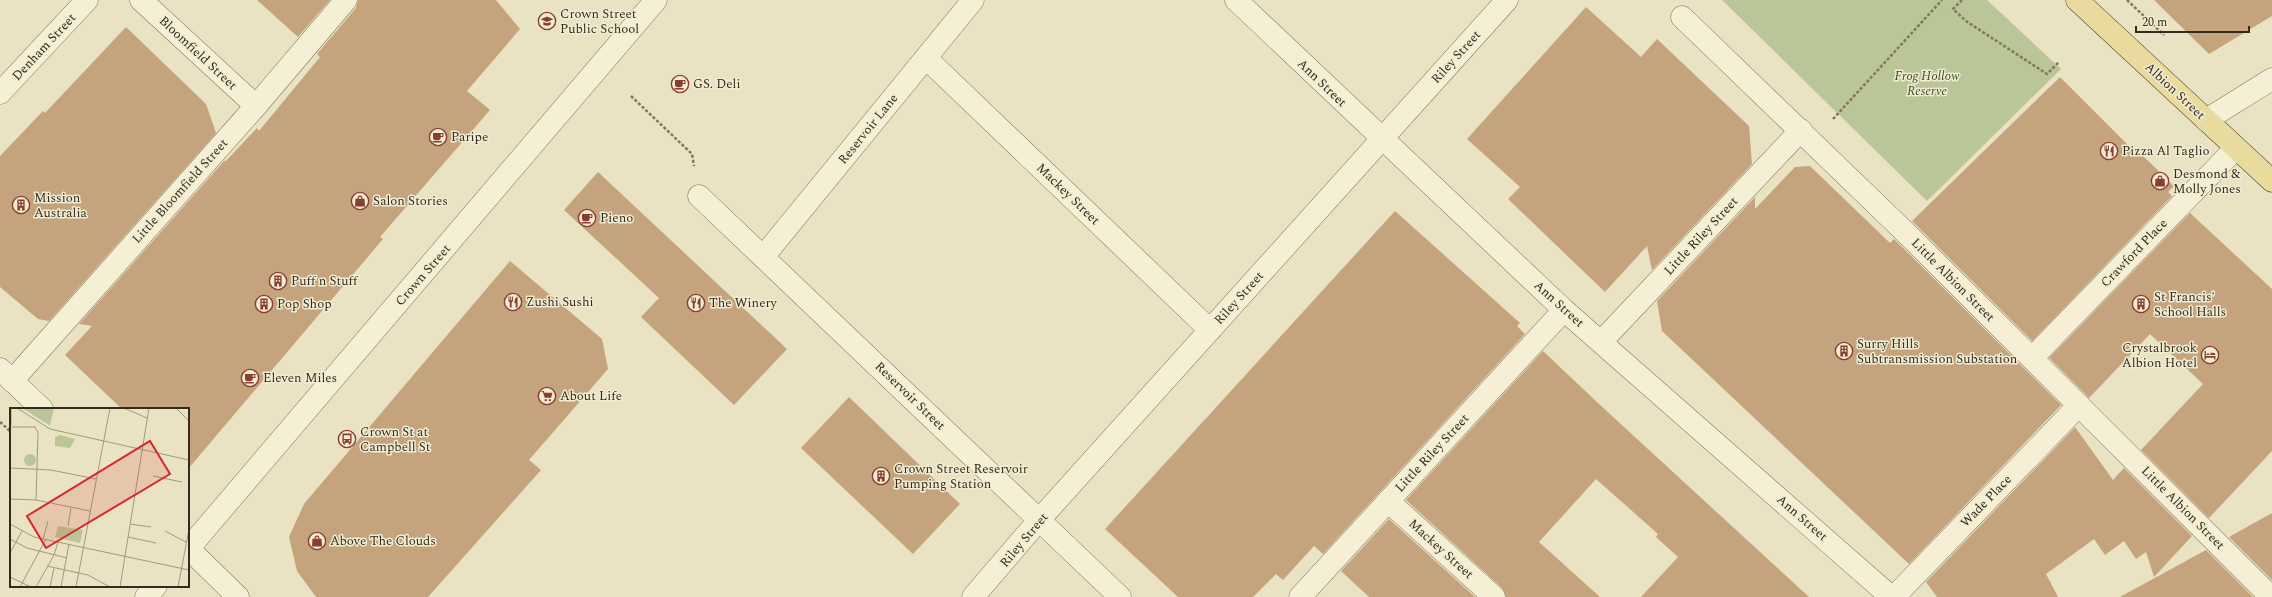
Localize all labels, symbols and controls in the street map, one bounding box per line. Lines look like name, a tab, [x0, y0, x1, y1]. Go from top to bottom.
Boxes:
place label: Crown Street Public School	[560, 4, 639, 39]
street label: Denham Street	[7, 8, 81, 85]
scale bar	[2136, 8, 2249, 34]
street label: Bloomfield Street	[154, 11, 242, 95]
school or university icon: Crown Street Public School	[537, 11, 557, 31]
text: 20 m	[2142, 13, 2167, 32]
street label: Riley Street	[1426, 25, 1486, 88]
street label: Ann Street	[1293, 54, 1352, 112]
street label: Albion Street	[2140, 58, 2210, 125]
park label: Frog Hollow Reserve	[1895, 66, 1960, 101]
cafe icon: GS. Deli	[670, 74, 690, 94]
place label: GS. Deli	[693, 74, 741, 94]
street label: Reservoir Lane	[833, 89, 903, 169]
cafe icon: Paripe	[428, 127, 448, 147]
place label: Paripe	[451, 127, 488, 147]
street label: Little Bloomfield Street	[127, 134, 233, 248]
restaurant icon: Pizza Al Taglio	[2099, 141, 2119, 161]
place label: Pizza Al Taglio	[2122, 141, 2210, 161]
street label: Mackey Street	[1032, 158, 1105, 230]
place label: Desmond & Molly Jones	[2173, 164, 2241, 199]
shop icon: Desmond & Molly Jones	[2150, 171, 2170, 191]
place label: Mission Australia	[34, 188, 87, 223]
shop icon: Salon Stories	[350, 191, 370, 211]
place label: Salon Stories	[373, 191, 448, 211]
street label: Little Riley Street	[1659, 192, 1743, 280]
building icon: Mission Australia	[11, 195, 31, 215]
cafe icon: Pieno	[577, 208, 597, 228]
place label: Pieno	[600, 208, 633, 228]
street label: Crawford Place	[2096, 214, 2172, 292]
street label: Little Albion Street	[1906, 233, 2000, 327]
street label: Crown Street	[390, 239, 456, 310]
street label: Riley Street	[1209, 266, 1269, 329]
building icon: Puff n Stuff	[268, 271, 288, 291]
place label: Puff n Stuff	[291, 271, 358, 291]
street label: Ann Street	[1529, 276, 1589, 333]
place label: St Francis' School Halls	[2154, 287, 2226, 322]
restaurant icon: Zushi Sushi	[503, 292, 523, 312]
place label: Zushi Sushi	[526, 292, 594, 312]
restaurant icon: The Winery	[686, 293, 706, 313]
place label: The Winery	[709, 293, 778, 313]
building icon: Pop Shop	[254, 294, 274, 314]
place label: Pop Shop	[277, 294, 332, 314]
building icon: St Francis' School Halls	[2131, 294, 2151, 314]
place label: Surry Hills Subtransmission Substation	[1857, 334, 2018, 369]
place label: Crystalbrook Albion Hotel	[2122, 338, 2197, 373]
building icon: Surry Hills Subtransmission Substation	[1834, 341, 1854, 361]
hotel icon: Crystalbrook Albion Hotel	[2200, 345, 2220, 365]
street label: Reservoir Street	[870, 357, 950, 435]
cafe icon: Eleven Miles	[240, 368, 260, 388]
place label: Eleven Miles	[263, 368, 337, 388]
supermarket icon: About Life	[537, 386, 557, 406]
place label: About Life	[560, 386, 622, 406]
inset map	[10, 408, 189, 587]
street label: Little Riley Street	[1390, 409, 1474, 497]
place label: Crown St at Campbell St	[360, 422, 431, 457]
bus stop icon: Crown St at Campbell St	[337, 429, 357, 449]
place label: Crown Street Reservoir Pumping Station	[894, 459, 1028, 494]
street label: Little Albion Street	[2136, 461, 2230, 555]
building icon: Crown Street Reservoir Pumping Station	[871, 466, 891, 486]
street label: Wade Place	[1956, 470, 2016, 532]
street label: Ann Street	[1772, 490, 1832, 546]
street label: Riley Street	[995, 508, 1053, 572]
street label: Mackey Street	[1404, 514, 1478, 584]
shop icon: Above The Clouds	[307, 531, 327, 551]
place label: Above The Clouds	[330, 531, 436, 551]

